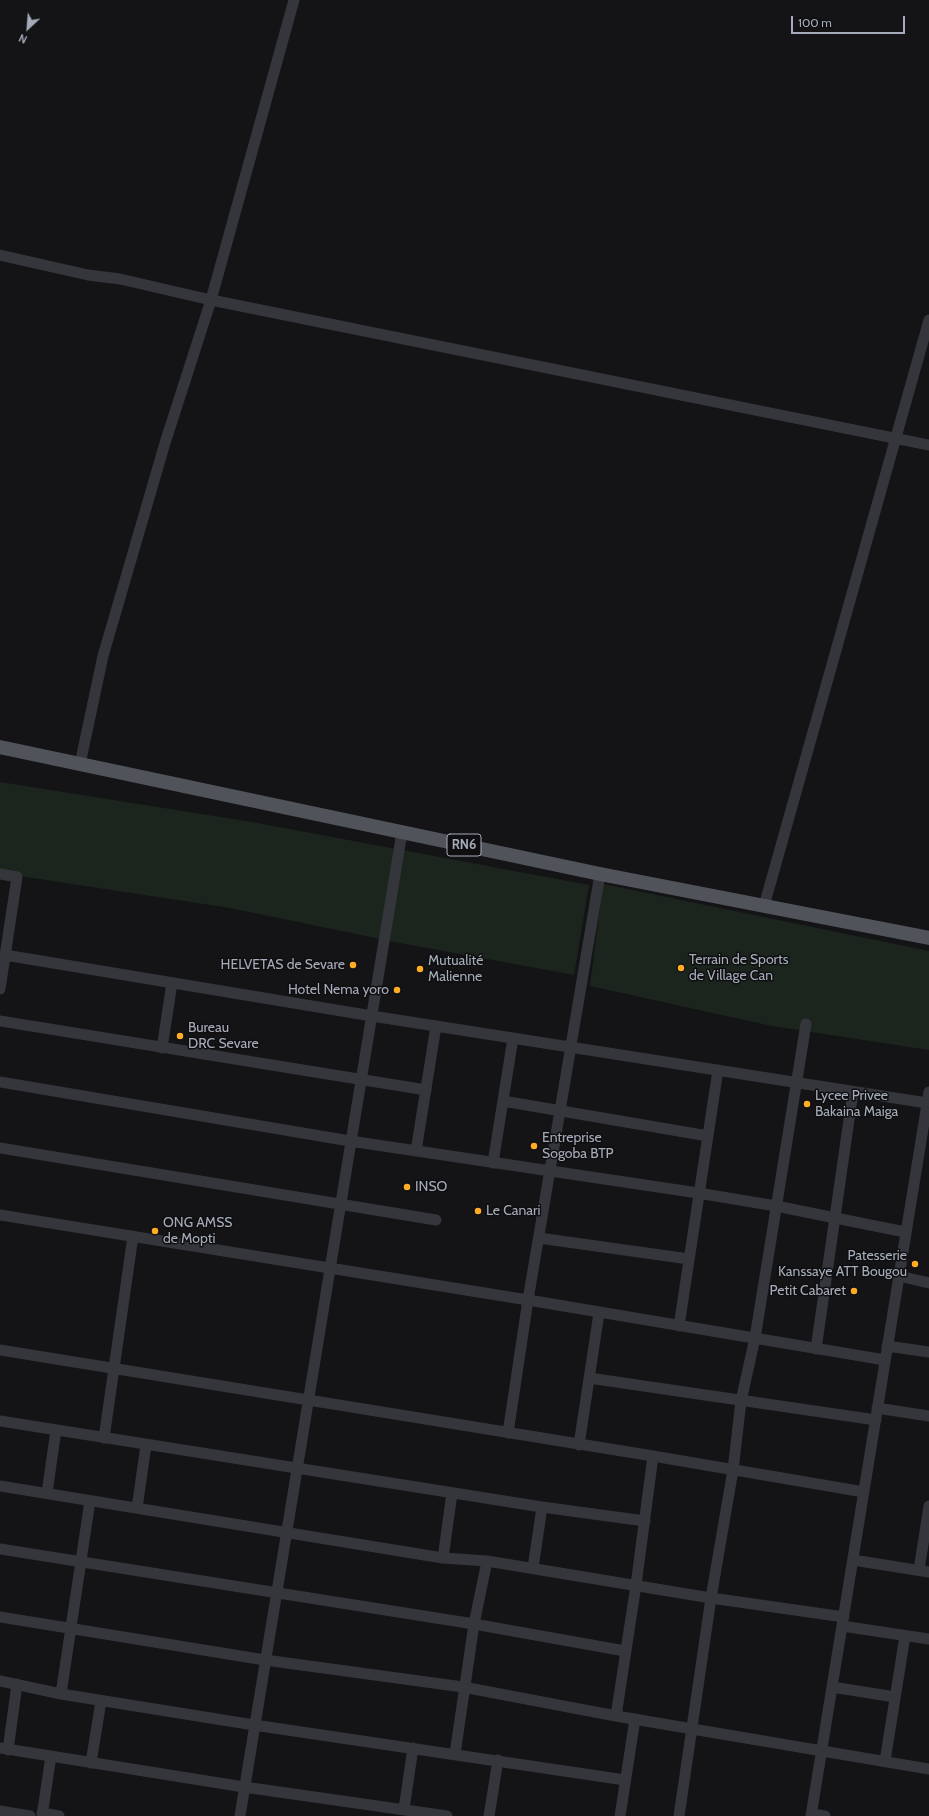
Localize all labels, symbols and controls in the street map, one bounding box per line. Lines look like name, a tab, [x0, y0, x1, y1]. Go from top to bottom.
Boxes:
north arrow	[8, 8, 48, 48]
scale bar	[793, 8, 907, 34]
text: 100 m	[798, 15, 832, 30]
text: N	[16, 31, 29, 47]
road number: RN6	[447, 834, 481, 856]
place label: Terrain de Sports de Village Can	[689, 952, 789, 984]
place label: Mutualité Malienne	[428, 953, 483, 986]
place label: HELVETAS de Sevare	[221, 957, 345, 973]
marker: HELVETAS de Sevare	[348, 960, 358, 970]
marker: Terrain de Sports de Village Can	[676, 963, 686, 973]
marker: Mutualité Malienne	[415, 964, 425, 974]
place label: Hotel Nema yoro	[288, 982, 389, 998]
marker: Hotel Nema yoro	[392, 985, 402, 995]
place label: Bureau DRC Sevare	[188, 1020, 259, 1052]
marker: Bureau DRC Sevare	[175, 1031, 185, 1041]
place label: Lycee Privee Bakaina Maiga	[815, 1088, 898, 1120]
marker: Lycee Privee Bakaina Maiga	[802, 1099, 812, 1109]
place label: Entreprise Sogoba BTP	[542, 1130, 614, 1162]
marker: Entreprise Sogoba BTP	[529, 1141, 539, 1151]
place label: INSO	[415, 1179, 447, 1195]
marker: INSO	[402, 1182, 412, 1192]
place label: Le Canari	[486, 1203, 540, 1219]
marker: Le Canari	[473, 1206, 483, 1216]
place label: ONG AMSS de Mopti	[163, 1215, 233, 1248]
marker: ONG AMSS de Mopti	[150, 1226, 160, 1236]
place label: Patesserie Kanssaye ATT Bougou	[778, 1248, 907, 1280]
marker: Patesserie Kanssaye ATT Bougou	[910, 1259, 920, 1269]
place label: Petit Cabaret	[769, 1283, 846, 1299]
marker: Petit Cabaret	[849, 1286, 859, 1296]

